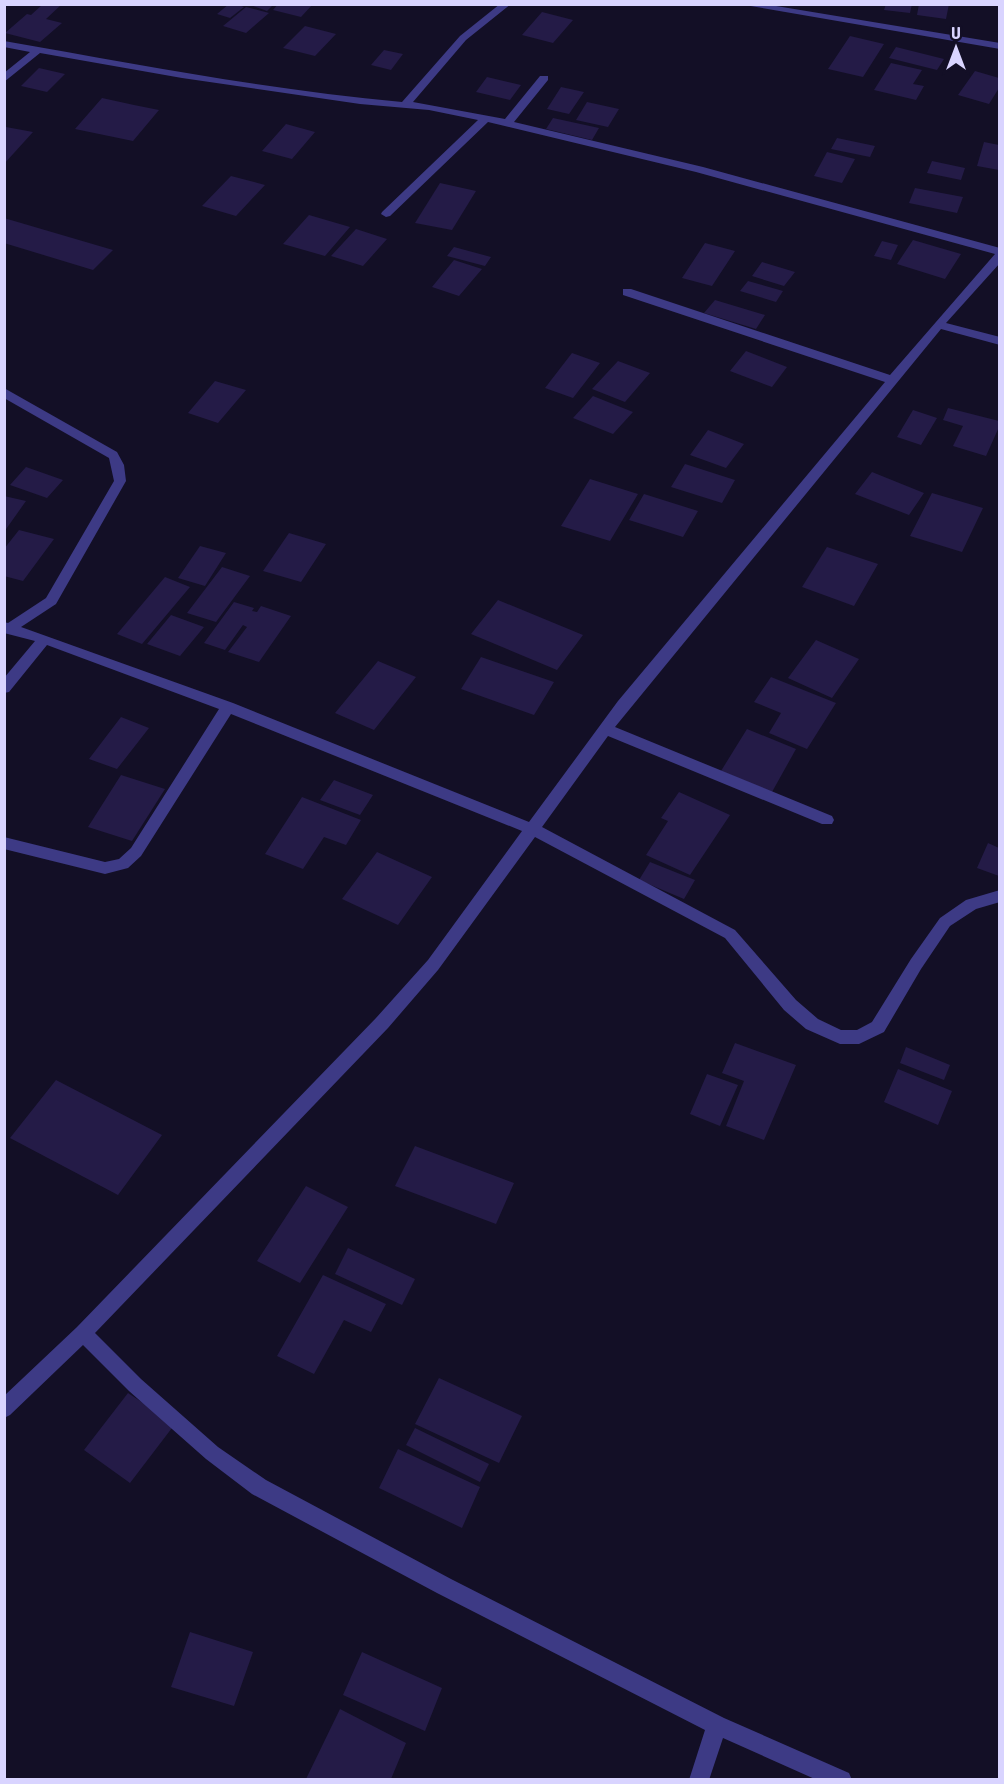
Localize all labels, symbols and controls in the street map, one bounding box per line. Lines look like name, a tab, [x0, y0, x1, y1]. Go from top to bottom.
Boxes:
north arrow	[926, 18, 986, 78]
text: U	[951, 24, 961, 42]

